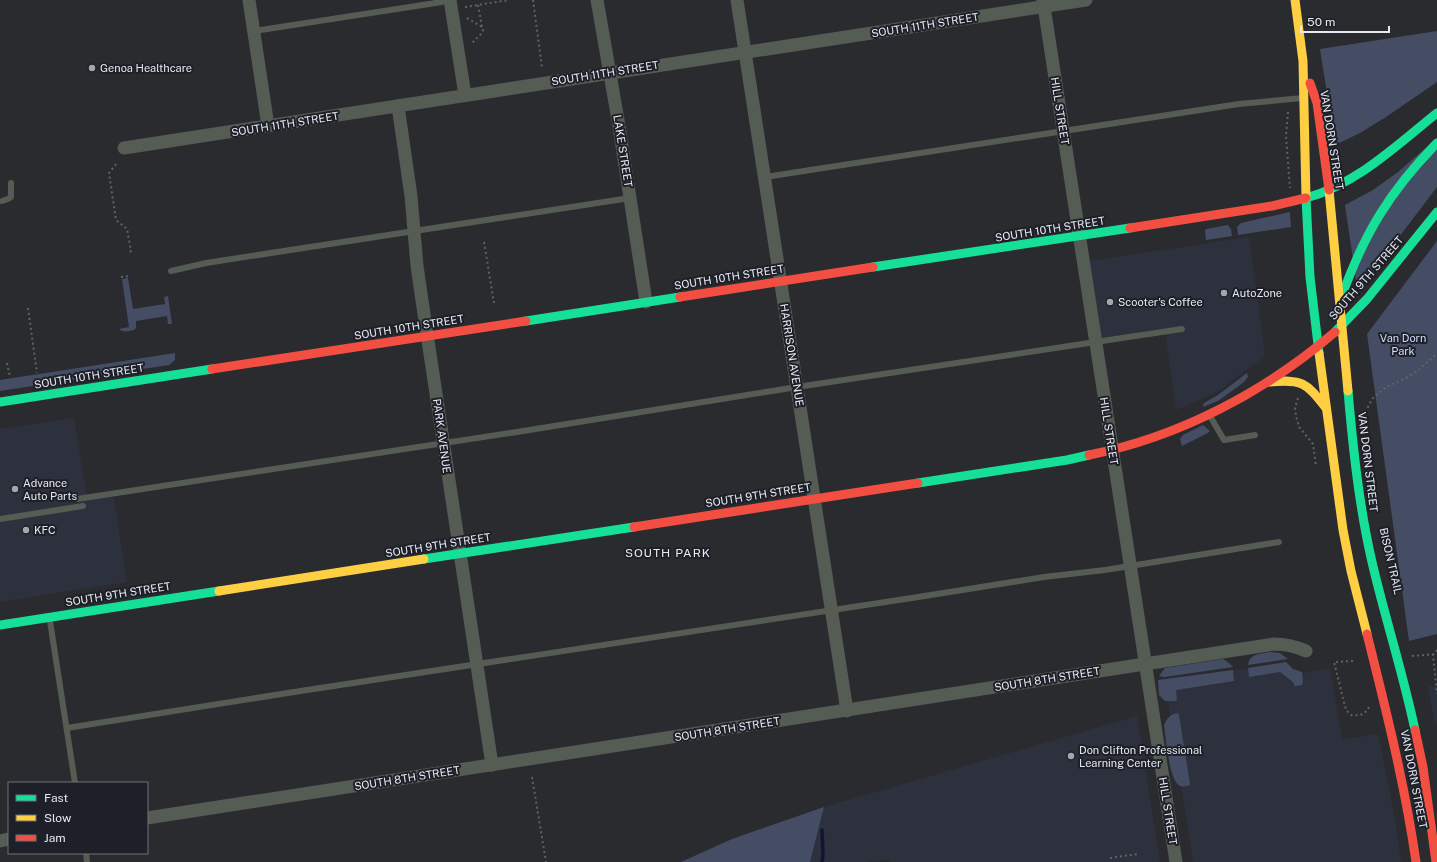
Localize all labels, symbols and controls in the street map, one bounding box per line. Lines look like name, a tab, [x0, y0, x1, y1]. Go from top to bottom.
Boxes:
scale bar	[1301, 8, 1389, 34]
street label: SOUTH 11TH STREET	[870, 11, 980, 39]
text: 50 m	[1307, 15, 1335, 29]
street label: SOUTH 11TH STREET	[550, 59, 660, 87]
place label: Genoa Healthcare	[100, 62, 192, 74]
marker: Genoa Healthcare	[87, 63, 97, 73]
street label: HILL STREET	[1049, 76, 1071, 146]
street label: VAN DORN STREET	[1318, 89, 1346, 191]
street label: SOUTH 11TH STREET	[230, 110, 340, 138]
street label: LAKE STREET	[611, 114, 635, 188]
street label: SOUTH 10TH STREET	[994, 214, 1106, 244]
street label: SOUTH 9TH STREET	[1327, 233, 1406, 322]
street label: SOUTH 10TH STREET	[673, 262, 785, 292]
place label: AutoZone	[1232, 287, 1282, 299]
marker: AutoZone	[1219, 288, 1229, 298]
place label: Scooter's Coffee	[1118, 296, 1203, 308]
marker: Scooter's Coffee	[1105, 297, 1115, 307]
street label: HARRISON AVENUE	[778, 303, 806, 408]
street label: SOUTH 10TH STREET	[353, 312, 465, 342]
park label: Van Dorn Park	[1380, 332, 1426, 357]
street label: SOUTH 10TH STREET	[33, 361, 145, 391]
street label: HILL STREET	[1098, 396, 1120, 466]
street label: PARK AVENUE	[431, 398, 453, 474]
street label: VAN DORN STREET	[1356, 411, 1380, 513]
place label: Advance Auto Parts	[23, 477, 77, 502]
street label: SOUTH 9TH STREET	[704, 481, 812, 509]
marker: Advance Auto Parts	[10, 484, 20, 494]
place label: KFC	[34, 524, 56, 536]
marker: KFC	[21, 525, 31, 535]
street label: BISON TRAIL	[1377, 526, 1405, 596]
street label: SOUTH 9TH STREET	[384, 531, 492, 559]
district label: SOUTH PARK	[625, 546, 711, 560]
street label: SOUTH 9TH STREET	[64, 580, 172, 608]
street label: SOUTH 8TH STREET	[993, 665, 1101, 693]
street label: SOUTH 8TH STREET	[673, 715, 781, 743]
street label: VAN DORN STREET	[1399, 728, 1430, 830]
place label: Don Clifton Professional Learning Center	[1079, 744, 1202, 769]
marker: Don Clifton Professional Learning Center	[1066, 751, 1076, 761]
street label: SOUTH 8TH STREET	[353, 764, 461, 792]
street label: HILL STREET	[1157, 776, 1179, 846]
legend	[8, 782, 148, 854]
text: Fast	[44, 791, 69, 805]
text: Slow	[44, 811, 72, 825]
text: Jam	[44, 831, 66, 845]

